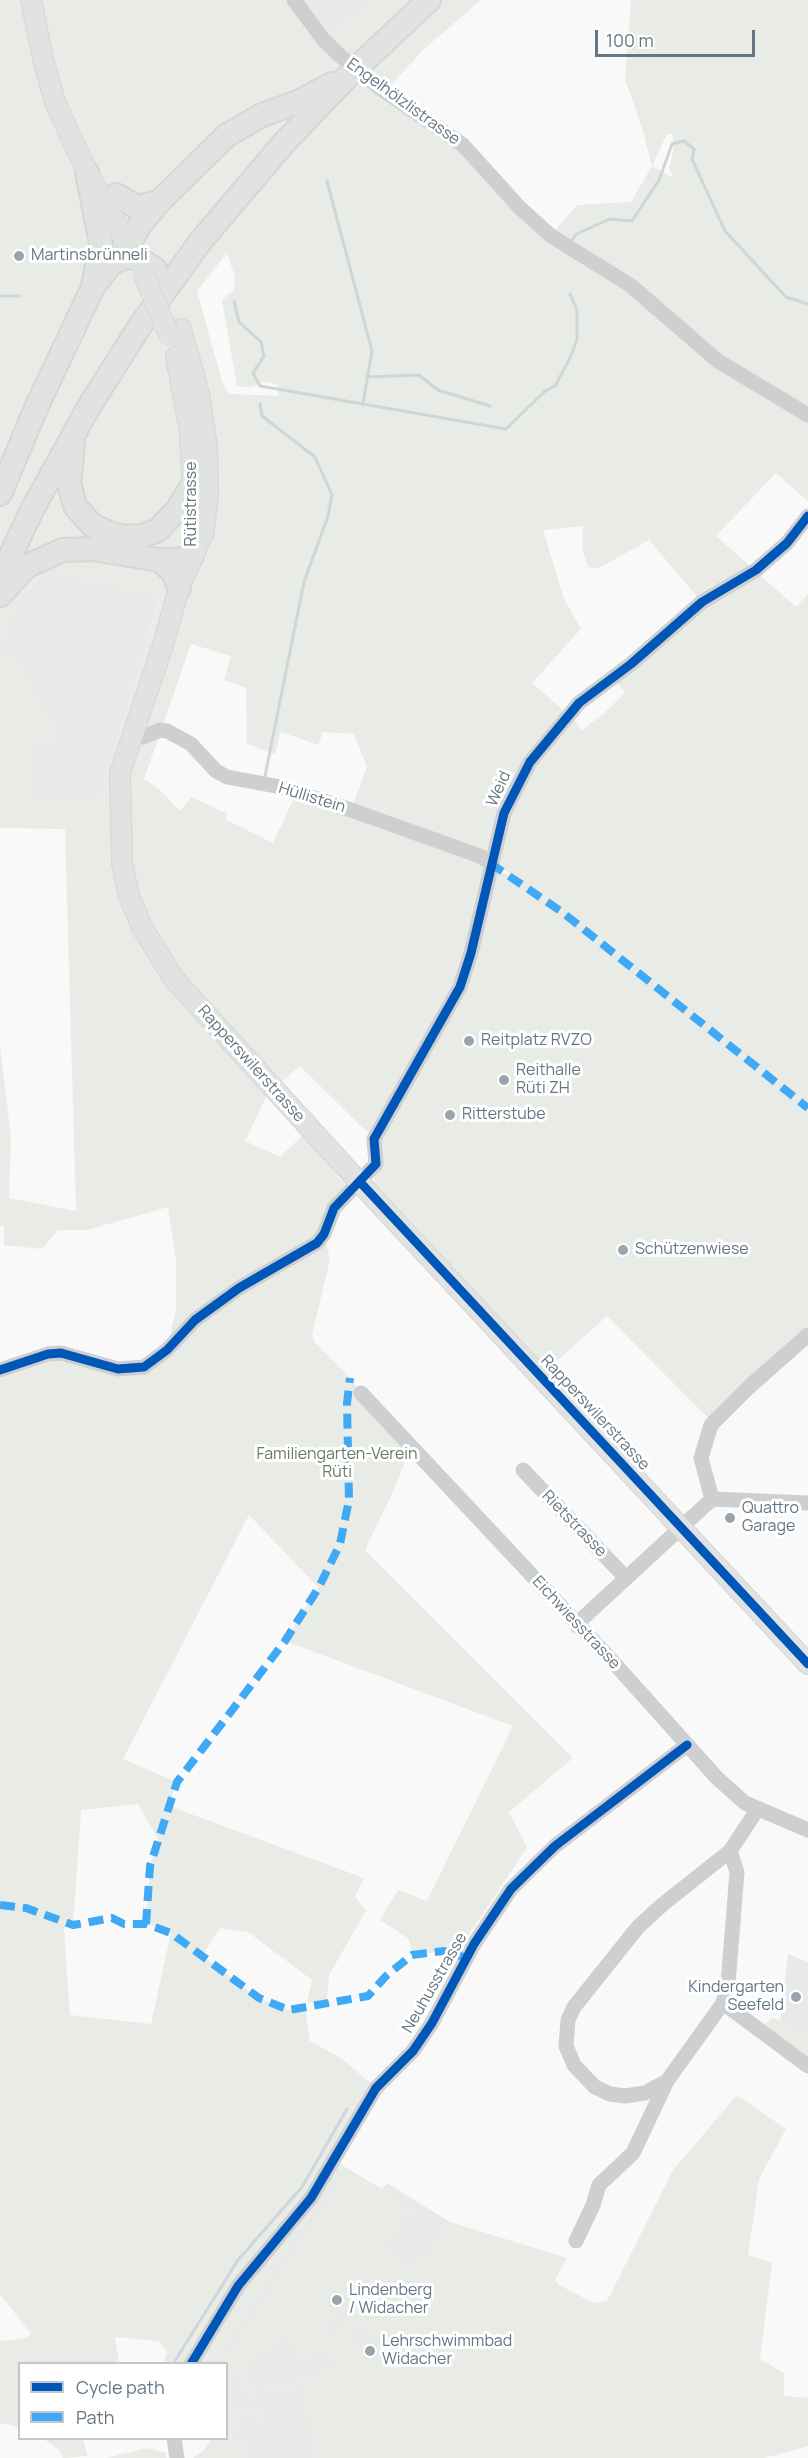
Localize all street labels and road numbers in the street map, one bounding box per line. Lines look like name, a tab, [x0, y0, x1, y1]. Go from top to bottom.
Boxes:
street label: Engelhölzlistrasse	[343, 55, 463, 149]
street label: Rütistrasse	[182, 461, 202, 547]
street label: Weid	[483, 768, 515, 810]
street label: Hüllistein	[276, 779, 348, 817]
street label: Rapperswilerstrasse	[193, 1002, 309, 1126]
street label: Rapperswilerstrasse	[537, 1351, 653, 1475]
street label: Rietstrasse	[538, 1487, 610, 1561]
street label: Eichwiesstrasse	[528, 1572, 624, 1674]
street label: Neuhusstrasse	[399, 1929, 471, 2037]

